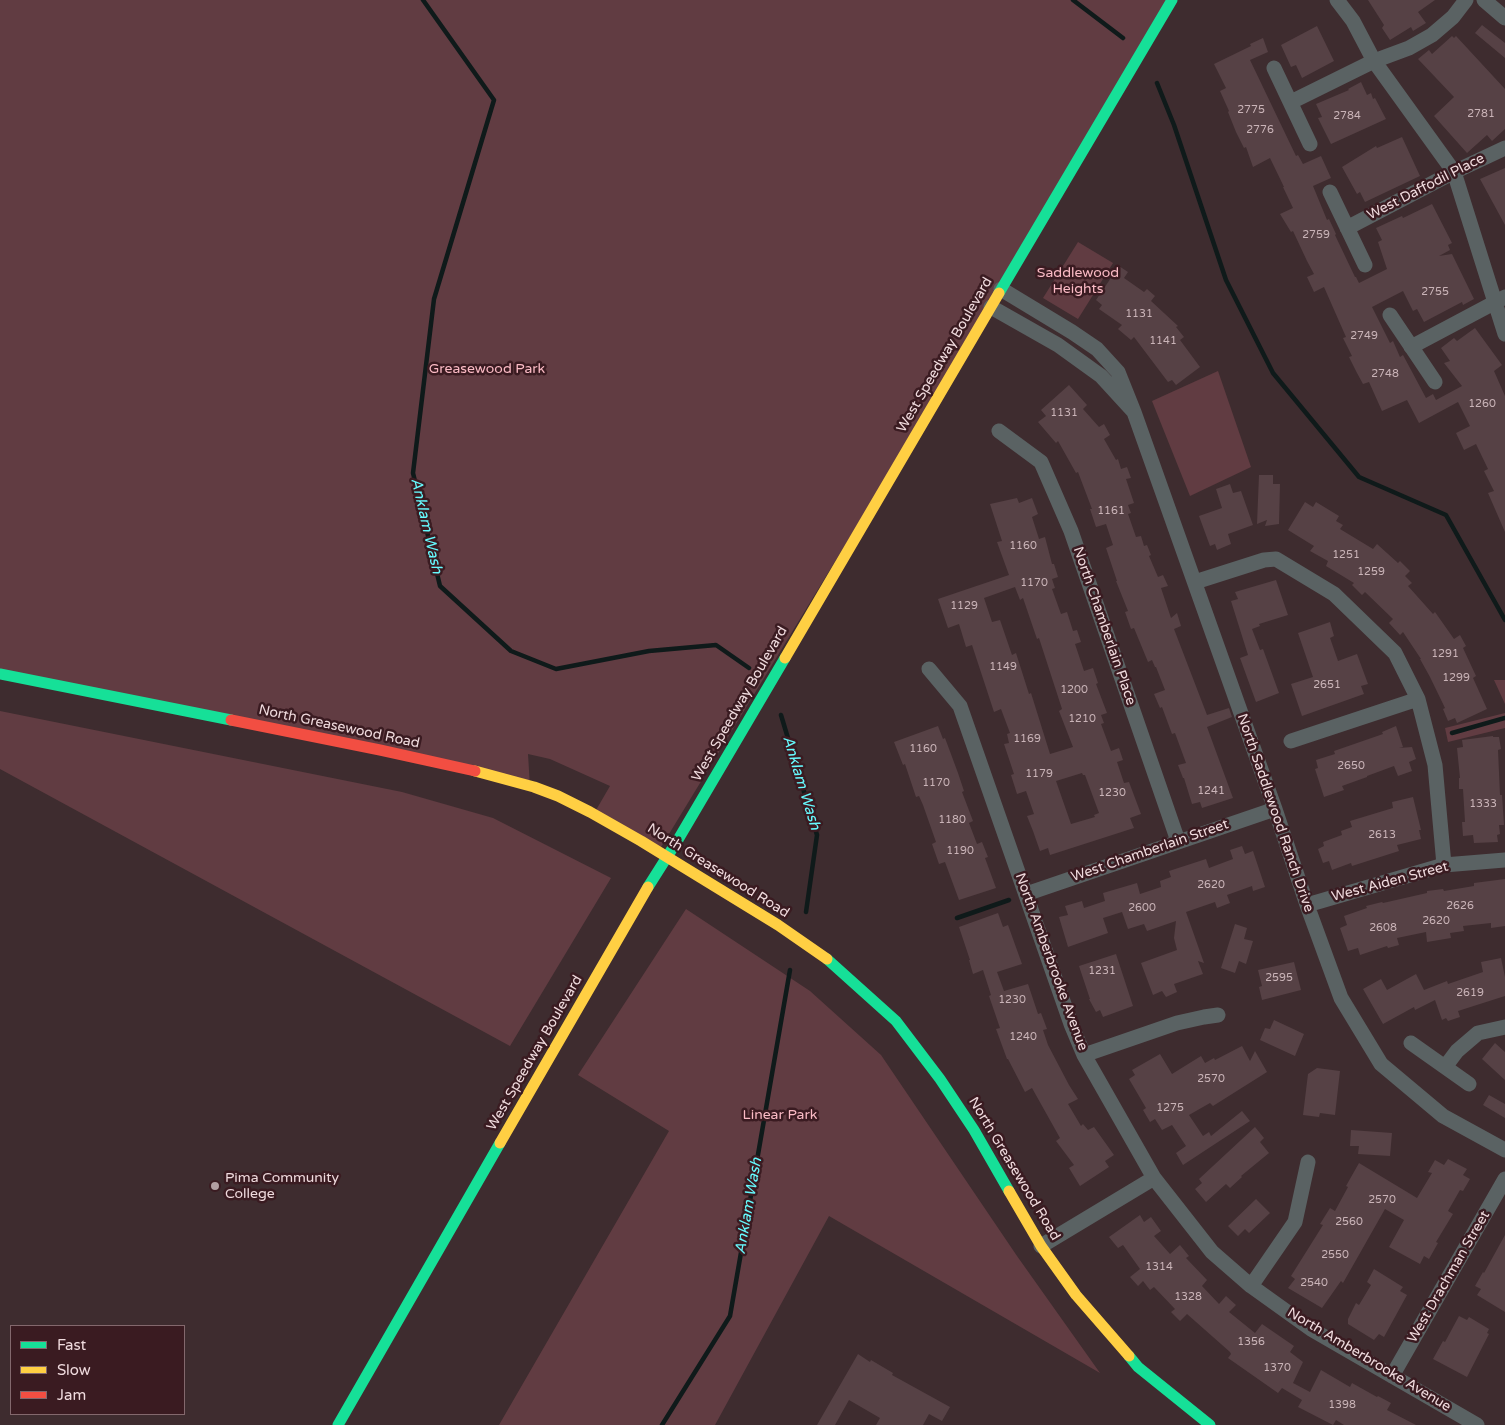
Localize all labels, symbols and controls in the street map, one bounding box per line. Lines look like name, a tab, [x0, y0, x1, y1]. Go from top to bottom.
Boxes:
house number: 2775	[1237, 103, 1265, 117]
house number: 2781	[1467, 107, 1495, 121]
house number: 2784	[1333, 109, 1361, 123]
house number: 2776	[1246, 123, 1274, 137]
street label: West Daffodil Place	[1364, 150, 1488, 224]
house number: 2759	[1302, 228, 1330, 242]
park label: Saddlewood Heights	[1037, 265, 1119, 298]
street label: West Speedway Boulevard	[894, 274, 996, 436]
house number: 2755	[1421, 285, 1449, 299]
house number: 1131	[1125, 307, 1153, 321]
house number: 2749	[1350, 329, 1378, 343]
house number: 1141	[1149, 334, 1177, 348]
park label: Greasewood Park	[429, 361, 545, 377]
house number: 2748	[1371, 367, 1399, 381]
house number: 1260	[1468, 397, 1496, 411]
house number: 1131	[1050, 406, 1078, 420]
water label: Anklam Wash	[406, 476, 446, 576]
house number: 1161	[1097, 504, 1125, 518]
house number: 1160	[1009, 539, 1037, 553]
street label: North Chamberlain Place	[1069, 545, 1139, 707]
house number: 1251	[1332, 548, 1360, 562]
house number: 1259	[1357, 565, 1385, 579]
house number: 1170	[1020, 576, 1048, 590]
house number: 1129	[950, 599, 978, 613]
street label: West Speedway Boulevard	[689, 623, 791, 785]
house number: 1291	[1431, 647, 1459, 661]
house number: 1149	[989, 660, 1017, 674]
house number: 1299	[1442, 671, 1470, 685]
house number: 2651	[1313, 678, 1341, 692]
house number: 1200	[1060, 683, 1088, 697]
street label: North Greasewood Road	[257, 702, 421, 752]
house number: 1210	[1068, 712, 1096, 726]
street label: North Saddlewood Ranch Drive	[1233, 712, 1317, 914]
house number: 1169	[1013, 732, 1041, 746]
water label: Anklam Wash	[778, 734, 824, 832]
house number: 1160	[909, 742, 937, 756]
house number: 2650	[1337, 759, 1365, 773]
house number: 1179	[1025, 767, 1053, 781]
house number: 1170	[922, 776, 950, 790]
house number: 1241	[1197, 784, 1225, 798]
house number: 1230	[1098, 786, 1126, 800]
house number: 1333	[1469, 797, 1497, 811]
house number: 1180	[938, 813, 966, 827]
street label: West Chamberlain Street	[1069, 816, 1231, 886]
street label: North Greasewood Road	[644, 820, 792, 922]
house number: 2613	[1368, 828, 1396, 842]
house number: 1190	[946, 844, 974, 858]
street label: West Aiden Street	[1330, 858, 1450, 906]
street label: North Amberbrooke Avenue	[1011, 871, 1091, 1053]
house number: 2620	[1197, 878, 1225, 892]
house number: 2626	[1446, 899, 1474, 913]
house number: 2600	[1128, 901, 1156, 915]
house number: 2620	[1422, 914, 1450, 928]
house number: 2608	[1369, 921, 1397, 935]
house number: 1231	[1088, 964, 1116, 978]
house number: 2595	[1265, 971, 1293, 985]
street label: West Speedway Boulevard	[484, 972, 586, 1134]
house number: 2619	[1456, 986, 1484, 1000]
house number: 1230	[998, 993, 1026, 1007]
house number: 1240	[1009, 1030, 1037, 1044]
house number: 2570	[1197, 1072, 1225, 1086]
street label: North Greasewood Road	[965, 1094, 1063, 1244]
house number: 1275	[1156, 1101, 1184, 1115]
park label: Linear Park	[743, 1107, 817, 1123]
water label: Anklam Wash	[732, 1156, 766, 1256]
place label: Pima Community College	[225, 1170, 339, 1202]
marker: Pima Community College	[209, 1180, 221, 1192]
house number: 2570	[1368, 1193, 1396, 1207]
street label: West Drachman Street	[1404, 1208, 1494, 1346]
house number: 2560	[1335, 1215, 1363, 1229]
house number: 2550	[1321, 1248, 1349, 1262]
house number: 1314	[1145, 1260, 1173, 1274]
house number: 2540	[1300, 1276, 1328, 1290]
house number: 1328	[1174, 1290, 1202, 1304]
street label: North Amberbrooke Avenue	[1284, 1304, 1454, 1416]
legend	[10, 1325, 185, 1415]
house number: 1356	[1237, 1335, 1265, 1349]
text: Fast	[57, 1336, 86, 1354]
text: Slow	[57, 1361, 91, 1379]
house number: 1370	[1263, 1361, 1291, 1375]
text: Jam	[57, 1386, 86, 1404]
house number: 1398	[1328, 1398, 1356, 1412]

